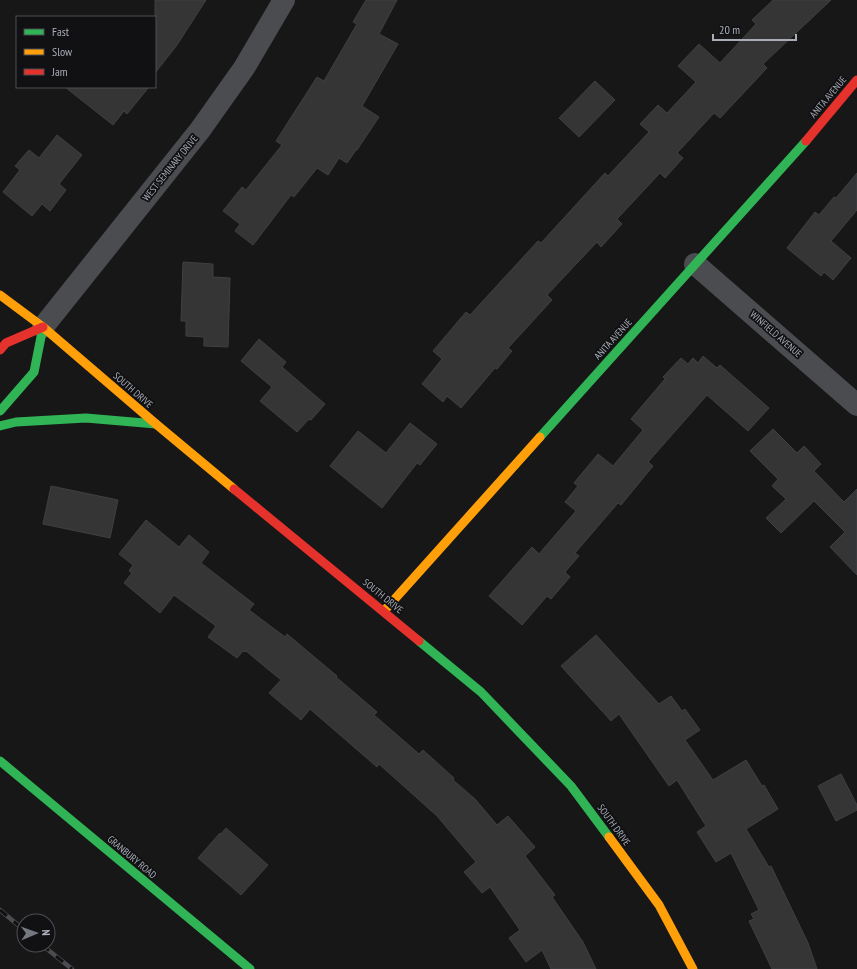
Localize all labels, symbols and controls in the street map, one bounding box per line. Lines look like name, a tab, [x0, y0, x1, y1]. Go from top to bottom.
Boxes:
legend	[16, 16, 156, 88]
scale bar	[713, 16, 796, 42]
text: 20 m	[719, 22, 740, 37]
text: Fast	[52, 24, 70, 39]
text: Slow	[52, 44, 73, 59]
text: Jam	[51, 64, 68, 79]
street label: ANITA AVENUE	[807, 73, 849, 121]
street label: WEST SEMINARY DRIVE	[139, 132, 201, 204]
street label: WINFIELD AVENUE	[747, 308, 805, 360]
street label: ANITA AVENUE	[591, 316, 635, 362]
street label: SOUTH DRIVE	[111, 369, 155, 411]
street label: SOUTH DRIVE	[360, 576, 406, 616]
street label: SOUTH DRIVE	[595, 802, 633, 848]
street label: GRANBURY ROAD	[105, 833, 159, 881]
north arrow	[16, 913, 56, 953]
text: N	[39, 929, 53, 936]

